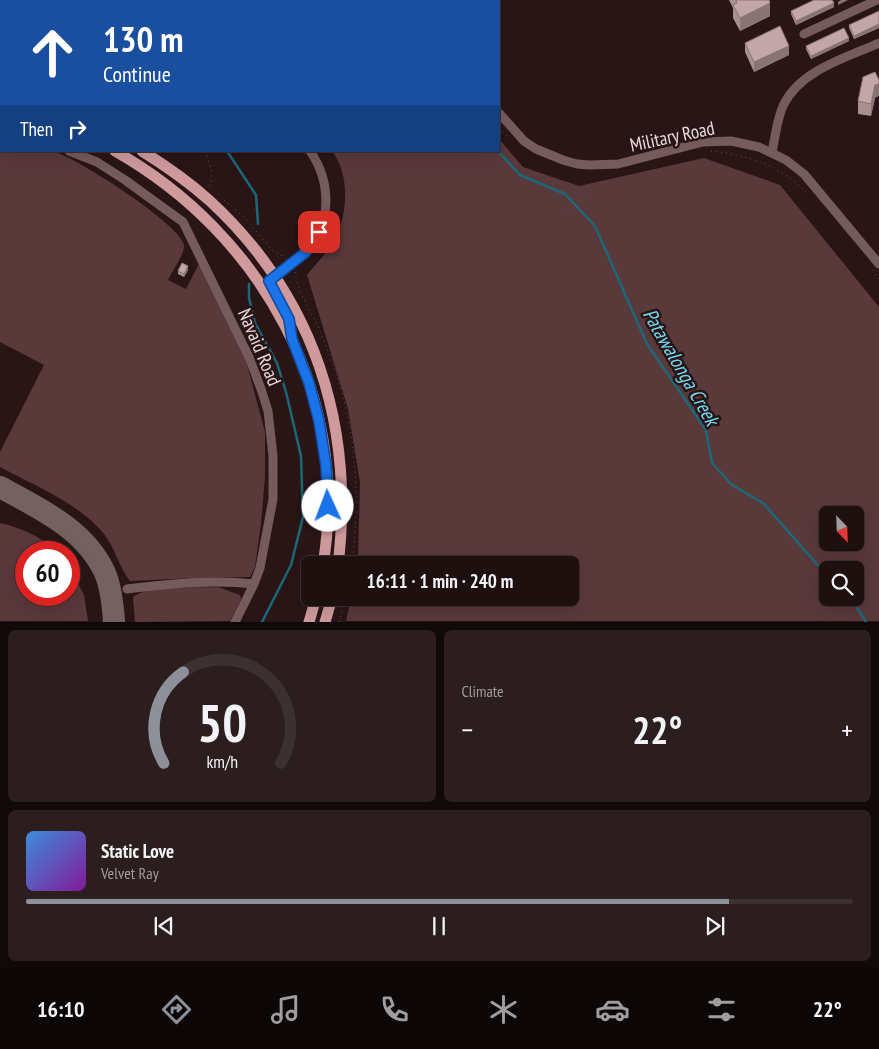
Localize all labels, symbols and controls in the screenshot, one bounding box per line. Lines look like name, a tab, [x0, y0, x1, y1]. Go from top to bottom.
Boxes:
text: 130 m	[103, 16, 184, 62]
icon: ahead	[20, 20, 85, 85]
text: Continue	[103, 60, 171, 88]
icon: right	[63, 115, 91, 143]
street label: Military Road	[628, 115, 716, 157]
text: Then	[20, 117, 53, 141]
pin	[298, 211, 340, 253]
icon: arrive	[305, 218, 333, 246]
water label: Patawalonga Creek	[637, 304, 726, 432]
street label: Navaid Road	[233, 305, 287, 389]
position arrow	[301, 479, 353, 531]
north arrow	[819, 506, 864, 551]
map controls	[819, 506, 864, 606]
speed limit sign: 60	[15, 541, 80, 606]
button: search	[819, 561, 864, 606]
text: 16:11 · 1 min · 240 m	[367, 569, 513, 593]
text: Climate	[462, 681, 504, 701]
text: 50	[197, 689, 247, 756]
text: 22°	[632, 705, 682, 754]
text: −	[462, 711, 473, 748]
text: +	[841, 711, 853, 748]
text: km/h	[206, 750, 238, 773]
text: Static Love	[101, 839, 174, 863]
text: Velvet Ray	[101, 863, 159, 883]
icon: previous	[150, 912, 178, 940]
icon: pause	[425, 912, 453, 940]
icon: next	[701, 912, 729, 940]
icon: directions	[159, 992, 194, 1027]
icon: music	[268, 992, 303, 1027]
icon: phone	[377, 992, 412, 1027]
icon: climate	[486, 992, 521, 1027]
icon: car	[595, 992, 630, 1027]
icon: filters	[704, 992, 739, 1027]
text: 16:10	[37, 995, 85, 1023]
text: 22°	[813, 995, 842, 1023]

